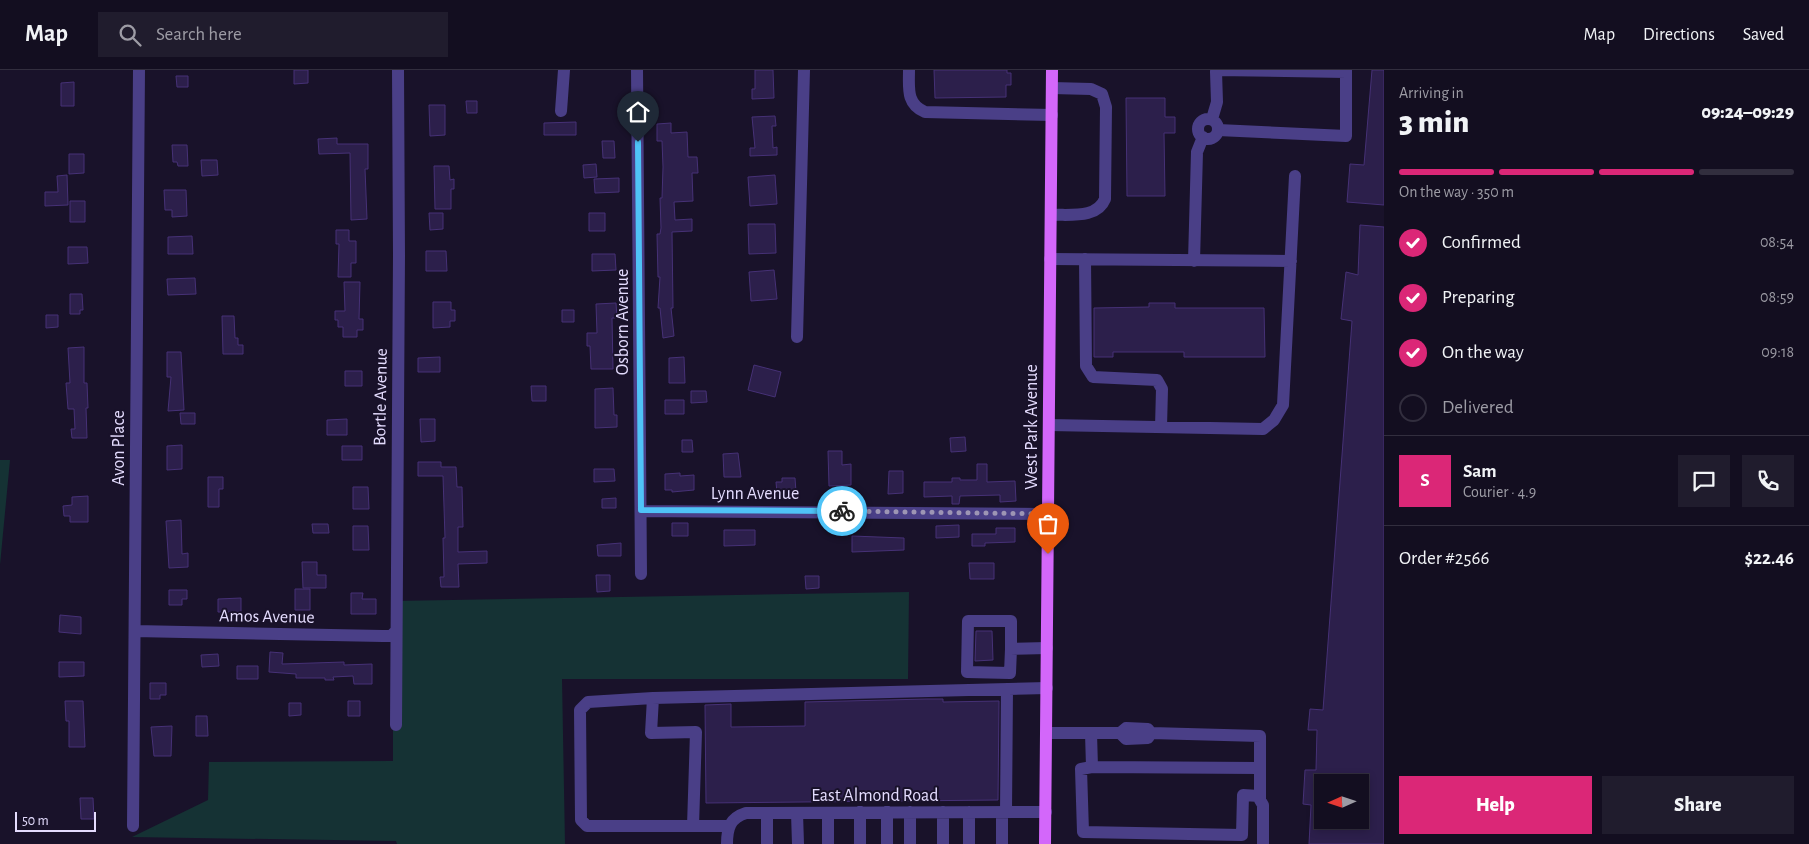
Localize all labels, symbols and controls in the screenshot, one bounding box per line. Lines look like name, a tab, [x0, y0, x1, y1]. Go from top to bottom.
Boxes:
search box	[98, 12, 448, 57]
icon: search	[116, 21, 144, 49]
text: Map	[25, 22, 68, 46]
text: Search here	[156, 25, 242, 44]
text: Map	[1584, 26, 1615, 44]
text: Directions	[1643, 26, 1715, 44]
text: Saved	[1743, 26, 1784, 44]
text: Arriving in	[1399, 85, 1464, 101]
pin	[617, 91, 659, 142]
icon: home	[624, 98, 652, 126]
text: 09:24–09:29	[1701, 103, 1794, 122]
text: 3 min	[1399, 106, 1469, 138]
text: On the way · 350 m	[1399, 184, 1514, 200]
icon: check	[1399, 229, 1427, 257]
text: Confirmed	[1442, 233, 1521, 252]
text: 08:54	[1760, 234, 1794, 250]
street label: Osborn Avenue	[614, 269, 632, 375]
icon: check	[1399, 284, 1427, 312]
text: Preparing	[1442, 288, 1515, 307]
text: 08:59	[1760, 289, 1794, 305]
icon: check	[1399, 339, 1427, 367]
text: On the way	[1442, 343, 1524, 362]
text: 09:18	[1761, 344, 1794, 360]
street label: Bortle Avenue	[371, 348, 391, 446]
street label: West Park Avenue	[1023, 364, 1041, 490]
text: Delivered	[1442, 398, 1514, 417]
street label: Avon Place	[110, 410, 128, 486]
button: chat	[1678, 455, 1730, 507]
button: phone	[1742, 455, 1794, 507]
text: Sam	[1463, 462, 1497, 481]
text: S	[1420, 471, 1430, 490]
text: Courier · 4.9	[1463, 484, 1536, 500]
street label: Lynn Avenue	[711, 485, 799, 503]
courier	[817, 486, 867, 536]
icon: bike	[828, 497, 856, 525]
pin	[1027, 503, 1069, 554]
icon: bag	[1034, 510, 1062, 538]
text: Order #2566	[1399, 549, 1489, 568]
text: $22.46	[1744, 549, 1794, 568]
street label: Amos Avenue	[219, 607, 315, 627]
north arrow	[1314, 774, 1369, 829]
map controls	[1314, 774, 1369, 829]
button: Help	[1399, 776, 1592, 834]
button: Share	[1602, 776, 1794, 834]
street label: East Almond Road	[811, 787, 939, 805]
scale bar	[15, 809, 96, 832]
text: 50 m	[22, 814, 49, 828]

